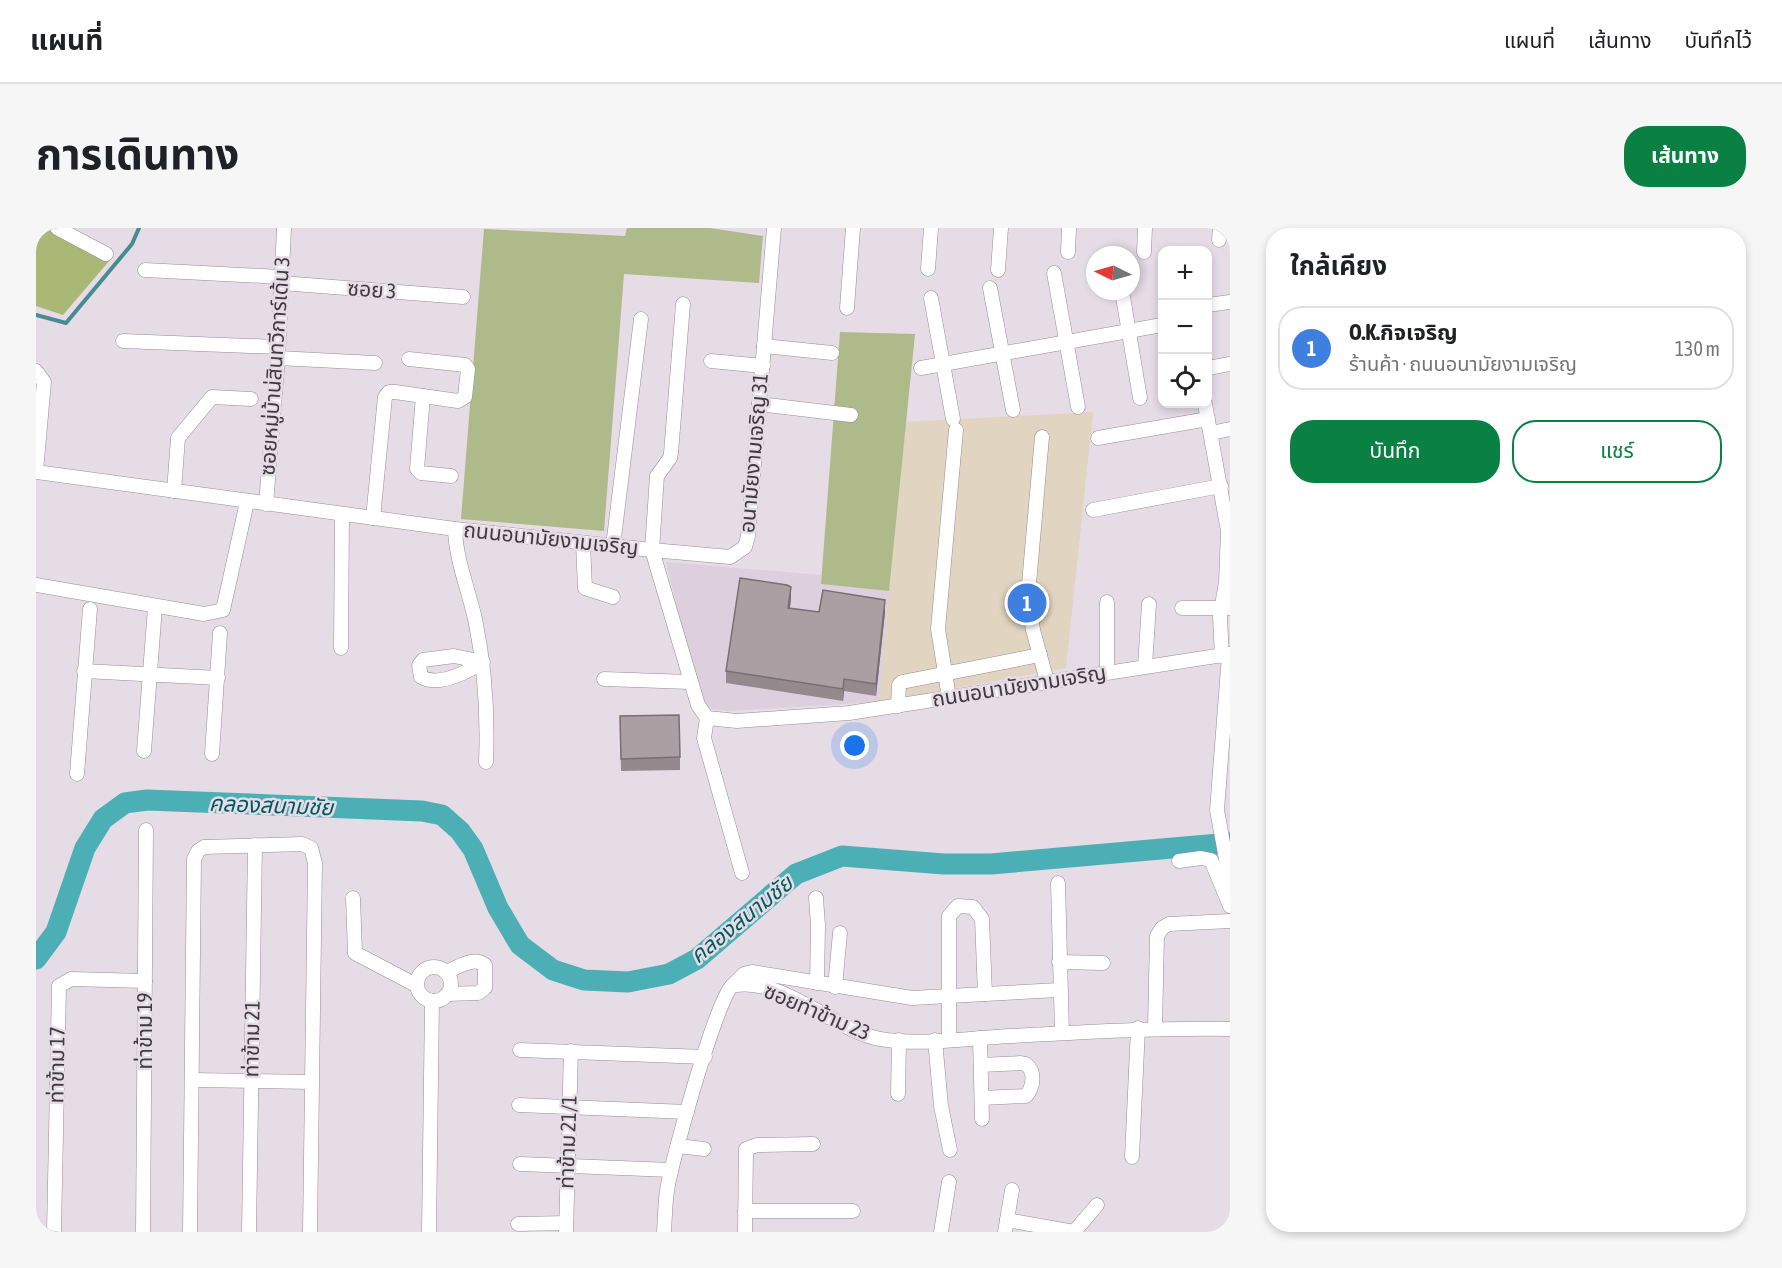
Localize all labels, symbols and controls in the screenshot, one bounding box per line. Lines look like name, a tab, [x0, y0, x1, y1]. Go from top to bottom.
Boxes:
text: แผนที่	[30, 24, 103, 56]
text: แผนที่	[1504, 28, 1555, 52]
text: เส้นทาง	[1588, 28, 1652, 52]
text: บันทึกไว้	[1685, 28, 1752, 52]
button: เส้นทาง	[1624, 126, 1746, 187]
text: การเดินทาง	[36, 130, 239, 178]
north arrow	[1086, 246, 1140, 300]
map controls	[1158, 246, 1212, 408]
button: +	[1158, 246, 1212, 300]
text: ใกล้เคียง	[1290, 251, 1387, 281]
street label: ซอยหมู่บ้าน่สินทวีการ์เด้น 3	[254, 256, 296, 476]
street label: ซอย 3	[347, 275, 397, 303]
button: −	[1158, 300, 1212, 354]
text: O.K.กิจเจริญ	[1349, 319, 1458, 345]
text: 1	[1307, 337, 1316, 360]
text: 130 m	[1675, 337, 1720, 360]
text: ร้านค้า · ถนนอนามัยงามเจริญ	[1349, 352, 1577, 375]
button: locate	[1158, 354, 1212, 408]
street label: อนามัยงามเจริญ 31	[734, 372, 772, 534]
button: บันทึก	[1290, 420, 1500, 483]
button: แชร์	[1512, 420, 1722, 483]
street label: ถนนอนามัยงามเจริญ	[462, 517, 640, 559]
pin: 1	[1008, 580, 1046, 626]
street label: ถนนอนามัยงามเจริญ	[930, 659, 1108, 711]
your location	[840, 731, 869, 760]
water label: คลองสนามชัย	[208, 790, 335, 820]
water label: คลองสนามชัย	[685, 869, 799, 968]
street label: ซอยท่าข้าม 23	[761, 978, 874, 1044]
street label: ท่าข้าม 19	[132, 993, 156, 1069]
street label: ท่าข้าม 21	[238, 1000, 264, 1078]
street label: ท่าข้าม 17	[43, 1026, 69, 1104]
street label: ท่าข้าม 21/1	[553, 1095, 581, 1189]

